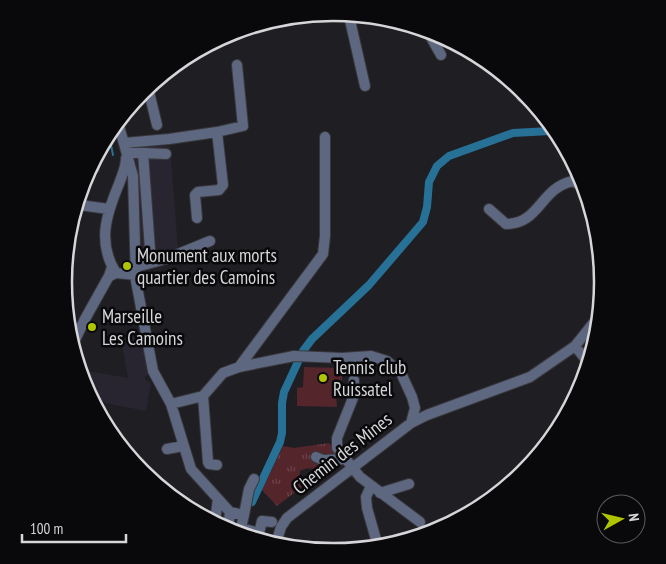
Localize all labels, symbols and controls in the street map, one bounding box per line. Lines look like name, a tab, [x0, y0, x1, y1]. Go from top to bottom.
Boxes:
place label: Monument aux morts quartier des Camoins	[137, 243, 277, 289]
marker: Monument aux morts quartier des Camoins	[121, 260, 133, 272]
place label: Marseille Les Camoins	[102, 304, 183, 350]
marker: Marseille Les Camoins	[86, 321, 98, 333]
place label: Tennis club Ruissatel	[333, 355, 406, 401]
marker: Tennis club Ruissatel	[317, 372, 329, 384]
street label: Chemin des Mines	[288, 407, 396, 499]
north arrow	[596, 494, 646, 544]
scale bar	[22, 512, 126, 544]
text: N	[624, 512, 643, 522]
text: 100 m	[30, 519, 63, 538]

